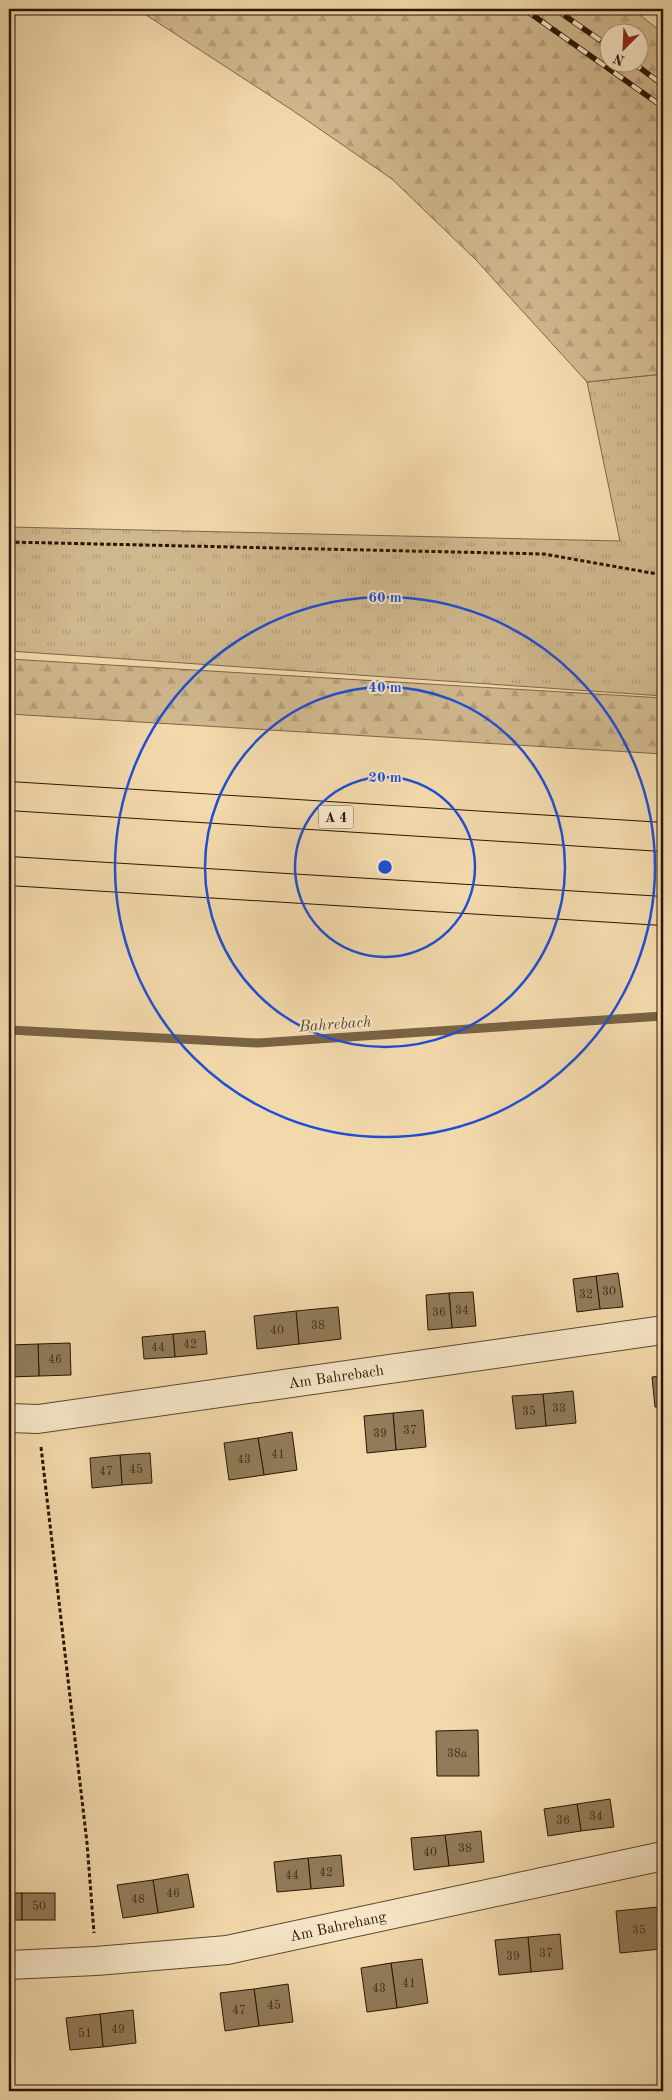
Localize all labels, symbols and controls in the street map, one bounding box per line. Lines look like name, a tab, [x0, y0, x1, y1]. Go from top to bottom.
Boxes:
north arrow	[600, 22, 650, 72]
text: N	[611, 50, 627, 68]
text: 60 m	[368, 591, 402, 606]
text: 40 m	[368, 681, 402, 696]
text: 20 m	[368, 771, 402, 786]
road number: A 4	[318, 806, 354, 829]
centre of rings	[376, 858, 394, 876]
water label: Bahrebach	[297, 1014, 372, 1036]
house number: 30	[602, 1286, 616, 1298]
house number: 32	[579, 1289, 593, 1301]
house number: 34	[455, 1305, 469, 1317]
house number: 36	[432, 1307, 446, 1319]
house number: 38	[311, 1320, 325, 1332]
house number: 40	[270, 1325, 284, 1337]
house number: 42	[183, 1339, 197, 1351]
house number: 44	[151, 1342, 165, 1354]
house number: 46	[48, 1354, 62, 1366]
street label: Am Bahrebach	[287, 1364, 385, 1392]
house number: 33	[552, 1403, 566, 1415]
house number: 35	[522, 1405, 536, 1418]
house number: 37	[403, 1425, 417, 1437]
house number: 39	[373, 1428, 387, 1440]
house number: 41	[271, 1449, 285, 1461]
house number: 43	[237, 1454, 251, 1466]
house number: 45	[129, 1463, 143, 1476]
house number: 47	[99, 1466, 113, 1478]
house number: 38a	[447, 1748, 467, 1760]
house number: 34	[589, 1811, 603, 1823]
house number: 36	[556, 1815, 570, 1827]
house number: 38	[458, 1843, 472, 1855]
house number: 40	[423, 1847, 437, 1859]
house number: 42	[319, 1867, 333, 1879]
house number: 44	[285, 1870, 299, 1882]
house number: 46	[166, 1888, 180, 1900]
house number: 48	[131, 1894, 145, 1906]
house number: 50	[32, 1900, 46, 1913]
street label: Am Bahrehang	[289, 1910, 388, 1945]
house number: 35	[632, 1924, 646, 1937]
house number: 37	[539, 1948, 553, 1960]
house number: 39	[506, 1951, 520, 1963]
house number: 41	[402, 1978, 416, 1990]
house number: 43	[372, 1983, 386, 1995]
house number: 45	[267, 1999, 281, 2012]
house number: 47	[232, 2005, 246, 2017]
house number: 49	[111, 2024, 125, 2036]
house number: 51	[78, 2027, 92, 2040]

